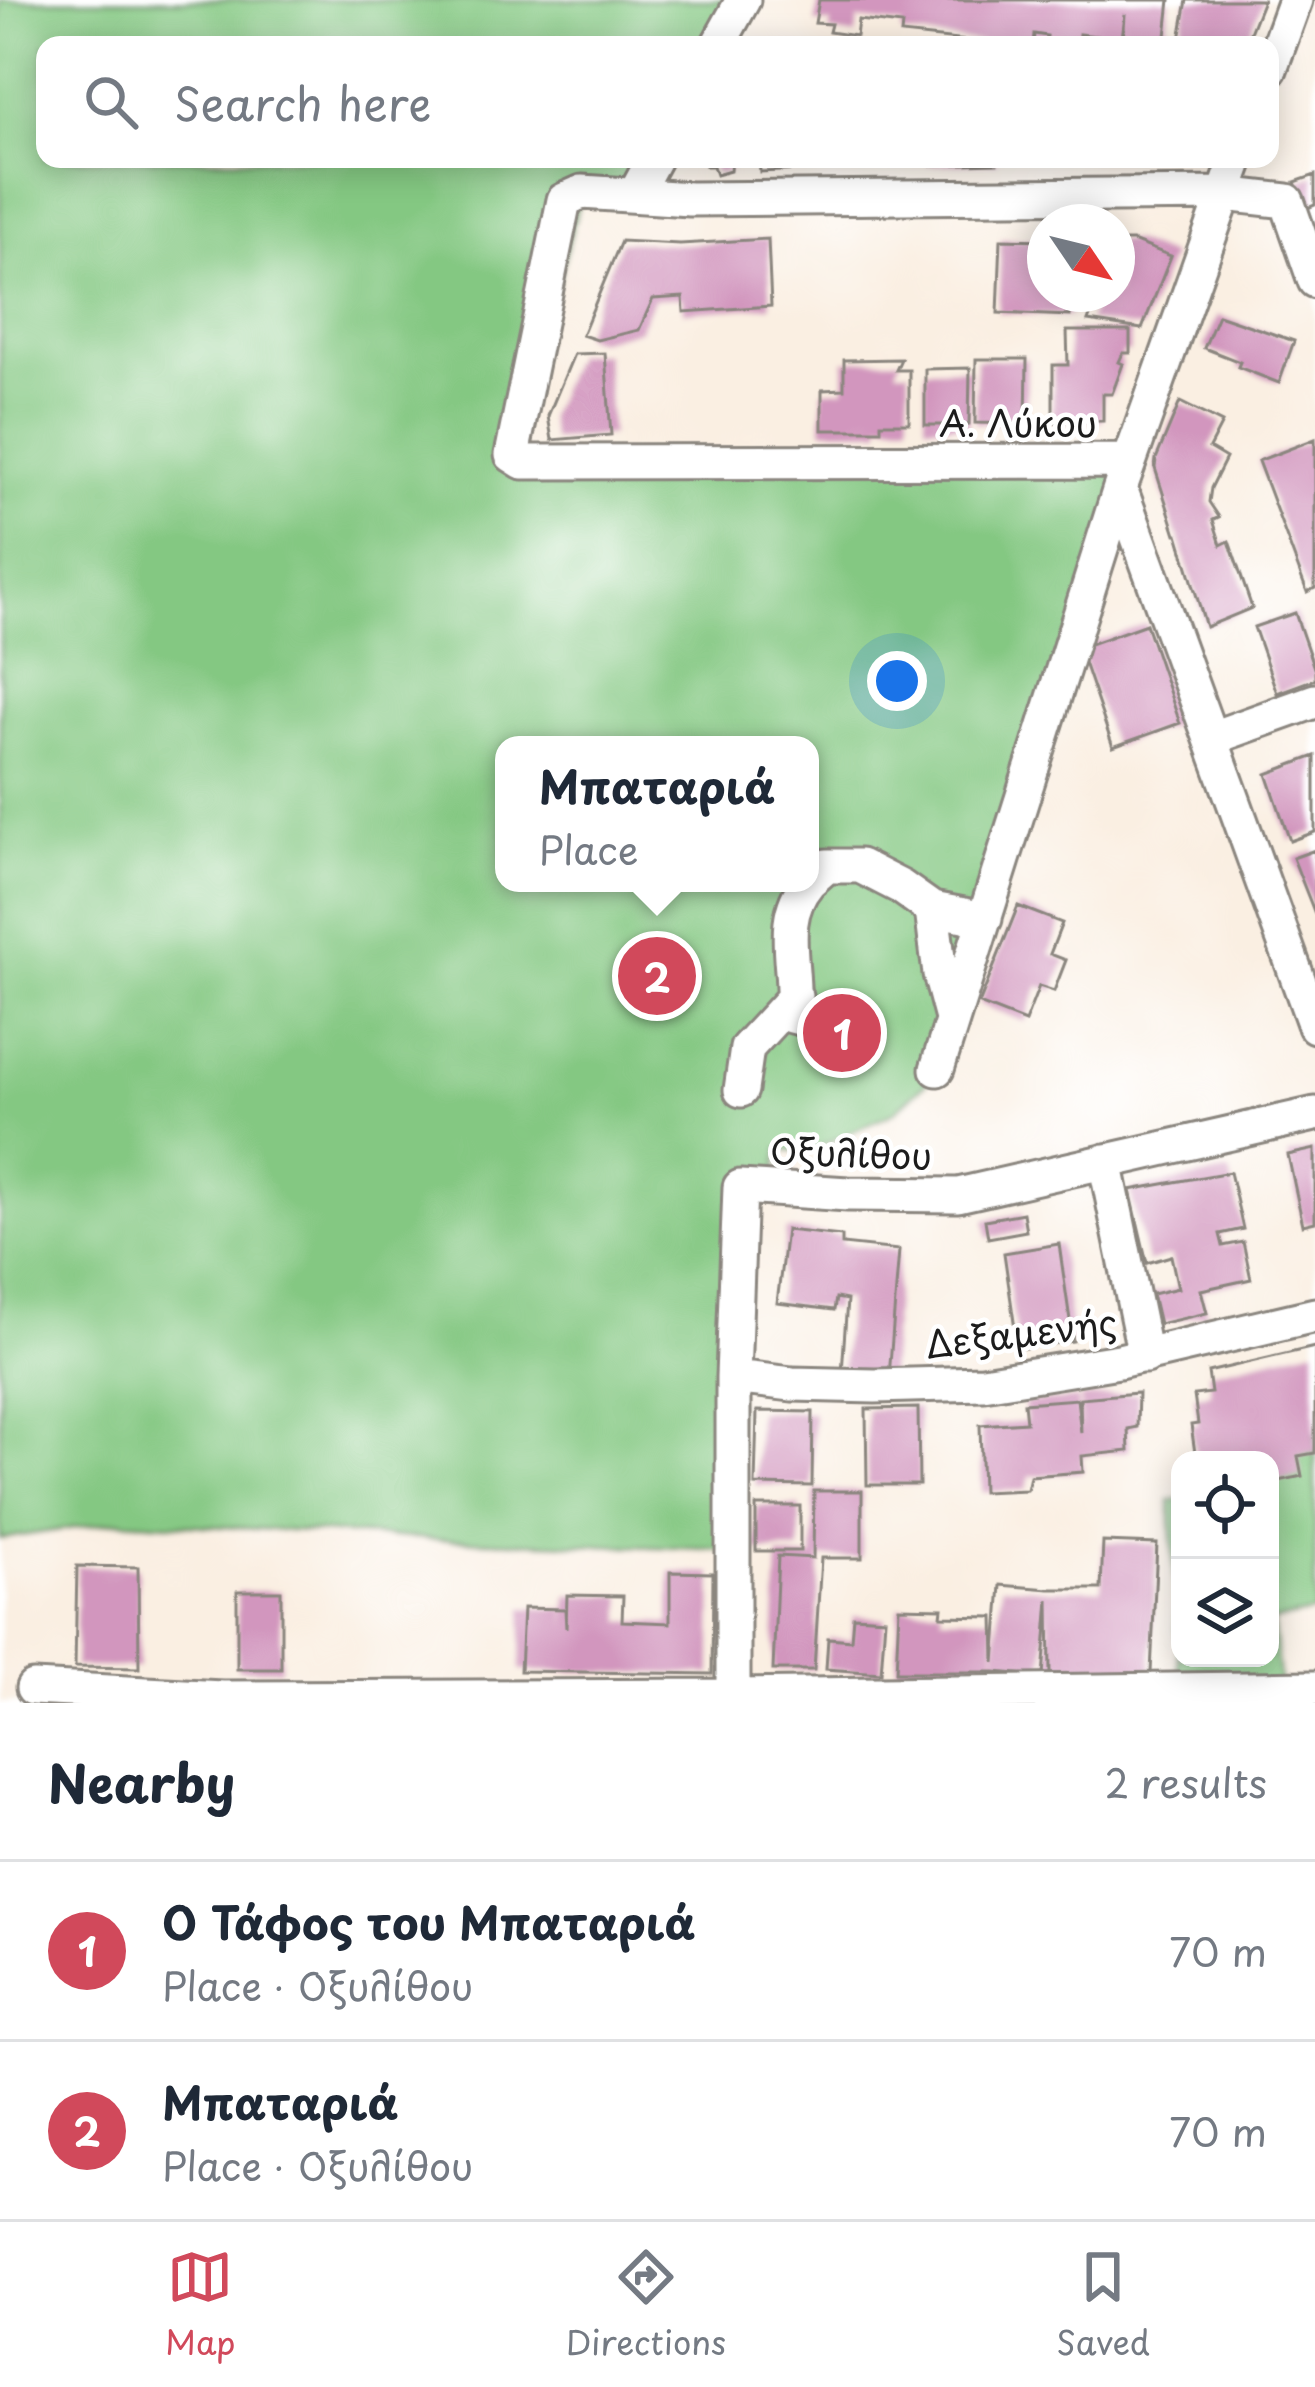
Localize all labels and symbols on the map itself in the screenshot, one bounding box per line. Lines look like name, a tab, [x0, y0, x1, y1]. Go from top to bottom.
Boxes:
north arrow	[1027, 204, 1135, 312]
street label: Α. Λύκου	[939, 395, 1097, 449]
your location	[867, 651, 927, 711]
pin: 2	[618, 931, 696, 1021]
pin: 1	[803, 988, 881, 1078]
street label: Οξυλίθου	[769, 1122, 933, 1182]
street label: Δεξαμενής	[922, 1293, 1120, 1371]

